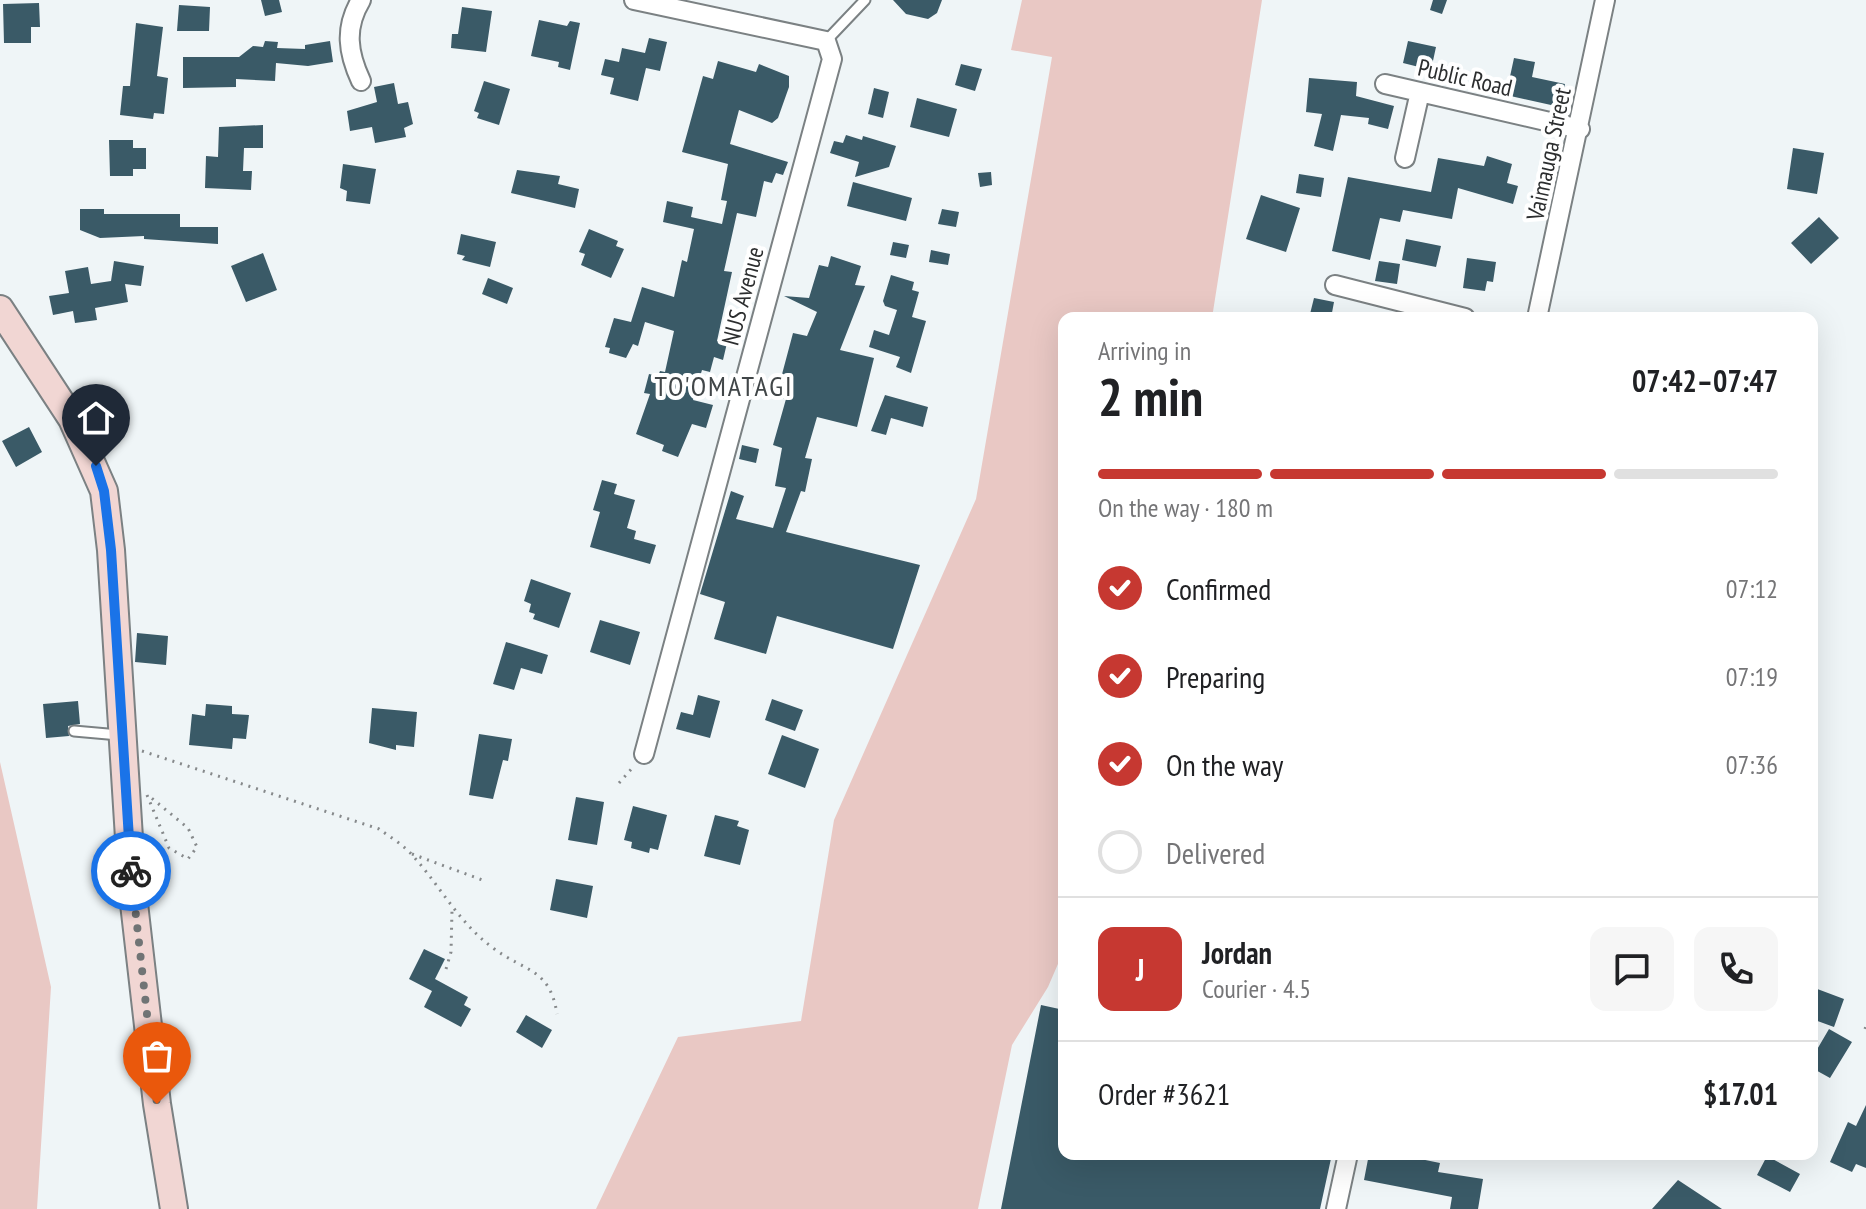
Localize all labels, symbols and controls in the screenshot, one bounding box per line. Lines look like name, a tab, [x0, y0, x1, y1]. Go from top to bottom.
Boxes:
street label: Public Road	[1415, 52, 1515, 103]
street label: Vaimauga Street	[1519, 84, 1578, 224]
street label: NUS Avenue	[714, 243, 771, 349]
text: Arriving in	[1098, 334, 1191, 367]
text: 07:42–07:47	[1632, 361, 1778, 400]
text: 2 min	[1098, 363, 1203, 430]
district label: TO'OMATAGI	[655, 367, 793, 404]
pin	[62, 384, 130, 466]
icon: home	[74, 396, 118, 440]
text: On the way · 180 m	[1098, 491, 1273, 524]
icon: check	[1098, 566, 1142, 610]
text: Confirmed	[1166, 569, 1271, 608]
text: 07:12	[1726, 572, 1778, 605]
icon: check	[1098, 654, 1142, 698]
text: Preparing	[1166, 657, 1265, 696]
text: 07:19	[1726, 660, 1778, 693]
icon: check	[1098, 742, 1142, 786]
text: On the way	[1166, 745, 1283, 784]
text: 07:36	[1726, 748, 1778, 781]
courier	[91, 831, 171, 911]
text: Delivered	[1166, 833, 1265, 872]
icon: bike	[109, 849, 153, 893]
button: chat	[1590, 927, 1674, 1011]
button: phone	[1694, 927, 1778, 1011]
text: Jordan	[1202, 933, 1272, 972]
text: J	[1136, 950, 1144, 989]
text: Courier · 4.5	[1202, 972, 1311, 1005]
pin	[123, 1022, 191, 1104]
icon: bag	[135, 1034, 179, 1078]
text: Order #3621	[1098, 1074, 1230, 1113]
text: $17.01	[1703, 1074, 1778, 1113]

